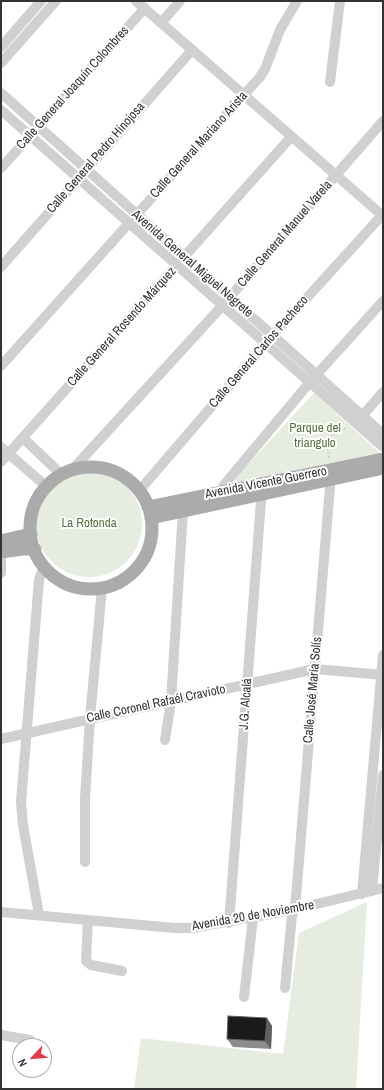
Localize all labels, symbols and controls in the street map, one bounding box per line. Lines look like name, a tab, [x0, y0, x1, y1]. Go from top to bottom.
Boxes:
street label: Calle General Joaquín Colombres	[13, 23, 133, 153]
street label: Calle General Mariano Arista	[147, 88, 251, 202]
street label: Calle General Pedro Hinojosa	[44, 99, 148, 217]
street label: Calle General Manuel Varela	[234, 178, 336, 290]
street label: Avenida General Miguel Negrete	[128, 207, 256, 321]
street label: Calle General Rosendo Márquez	[64, 264, 180, 390]
street label: Calle General Carlos Pacheco	[206, 293, 312, 411]
park label: Parque del triangulo	[289, 421, 341, 452]
street label: Avenida Vicente Guerrero	[204, 464, 328, 502]
park label: La Rotonda	[61, 516, 117, 532]
street label: Calle José María Solís	[301, 636, 325, 744]
street label: J.G. Alcalá	[236, 678, 256, 730]
street label: Calle Coronel Rafaél Cravioto	[85, 682, 227, 726]
street label: Avenida 20 de Noviembre	[191, 898, 315, 934]
north arrow	[12, 1038, 52, 1078]
text: N	[14, 1057, 30, 1069]

